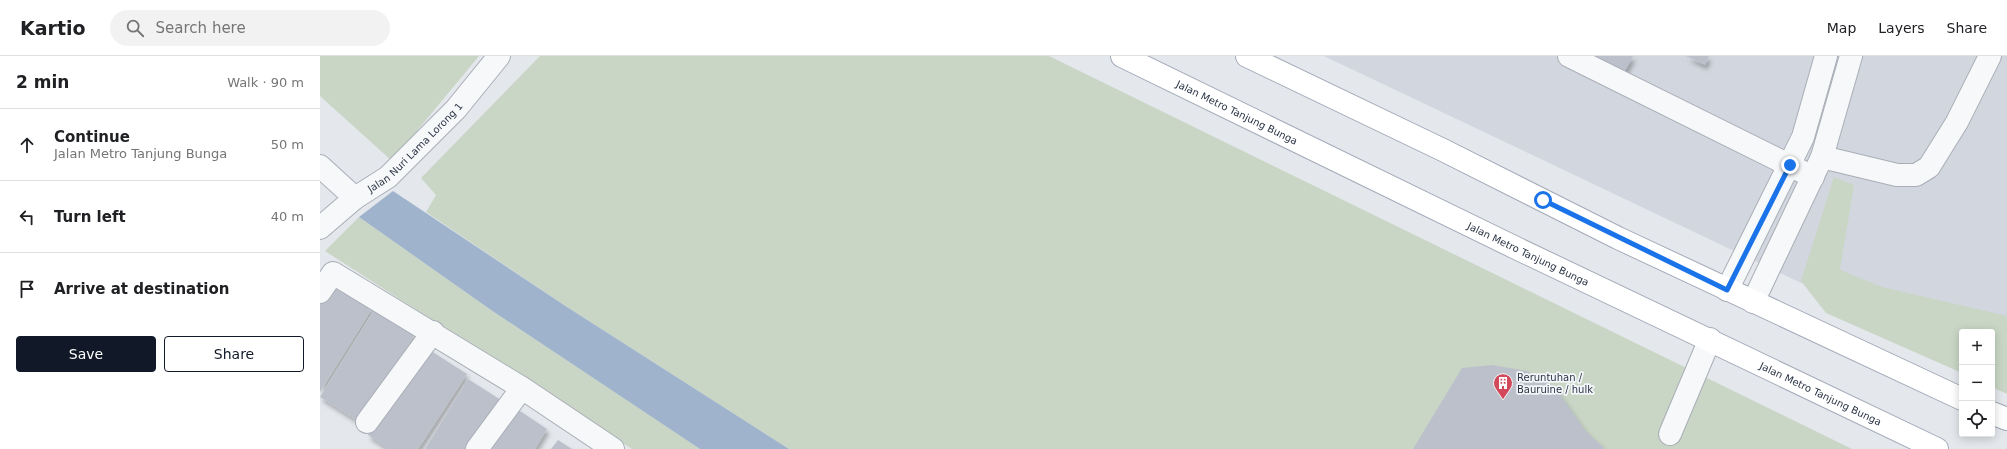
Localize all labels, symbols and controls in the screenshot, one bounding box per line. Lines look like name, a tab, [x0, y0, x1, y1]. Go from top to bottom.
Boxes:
search box	[110, 10, 390, 46]
text: Kartio	[20, 17, 86, 39]
icon: search	[124, 17, 146, 39]
text: Search here	[156, 19, 246, 37]
text: Map	[1827, 20, 1856, 36]
text: Layers	[1878, 20, 1925, 36]
text: Share	[1947, 20, 1987, 36]
text: 2 min	[16, 72, 69, 92]
text: Walk · 90 m	[227, 75, 304, 90]
street label: Jalan Metro Tanjung Bunga	[1174, 78, 1299, 147]
street label: Jalan Nuri Lama Lorong 1	[365, 101, 465, 195]
text: Continue	[54, 128, 130, 146]
icon: ahead	[16, 134, 38, 156]
text: 50 m	[271, 137, 304, 152]
text: Jalan Metro Tanjung Bunga	[54, 146, 227, 161]
route end	[1781, 156, 1799, 174]
route start	[1534, 191, 1552, 209]
icon: left	[16, 206, 38, 228]
text: Turn left	[54, 208, 126, 226]
text: 40 m	[271, 209, 304, 224]
street label: Jalan Metro Tanjung Bunga	[1465, 220, 1591, 288]
icon: arrive	[16, 278, 38, 300]
text: Arrive at destination	[54, 280, 229, 298]
map controls	[1959, 329, 1995, 437]
button: +	[1959, 329, 1995, 365]
button: Save	[16, 336, 156, 372]
button: Share	[164, 336, 304, 372]
street label: Jalan Metro Tanjung Bunga	[1757, 360, 1883, 428]
button: −	[1959, 365, 1995, 401]
building icon: Reruntuhan / Bauruine / hulk	[1492, 372, 1514, 400]
place label: Reruntuhan / Bauruine / hulk	[1517, 372, 1593, 395]
button: locate	[1959, 401, 1995, 437]

